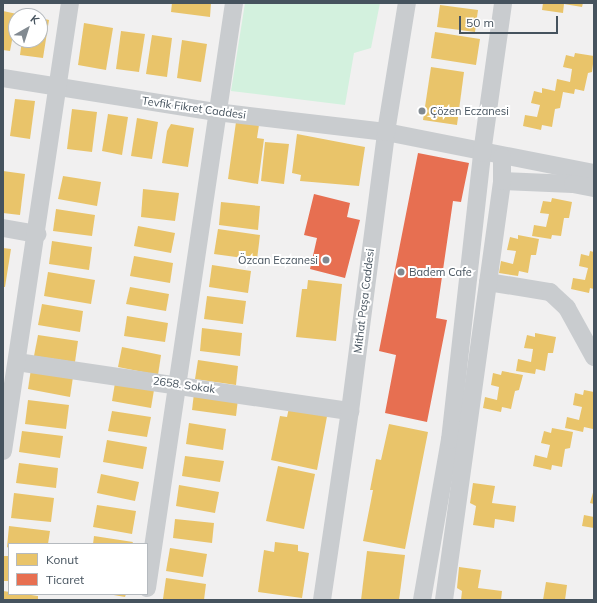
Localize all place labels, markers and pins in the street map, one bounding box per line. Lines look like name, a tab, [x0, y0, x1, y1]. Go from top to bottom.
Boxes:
place label: Çözen Eczanesi	[430, 104, 509, 118]
marker: Çözen Eczanesi	[417, 106, 427, 116]
place label: Özcan Eczanesi	[238, 253, 318, 267]
marker: Özcan Eczanesi	[321, 255, 331, 265]
place label: Badem Cafe	[409, 265, 472, 279]
marker: Badem Cafe	[396, 267, 406, 277]

